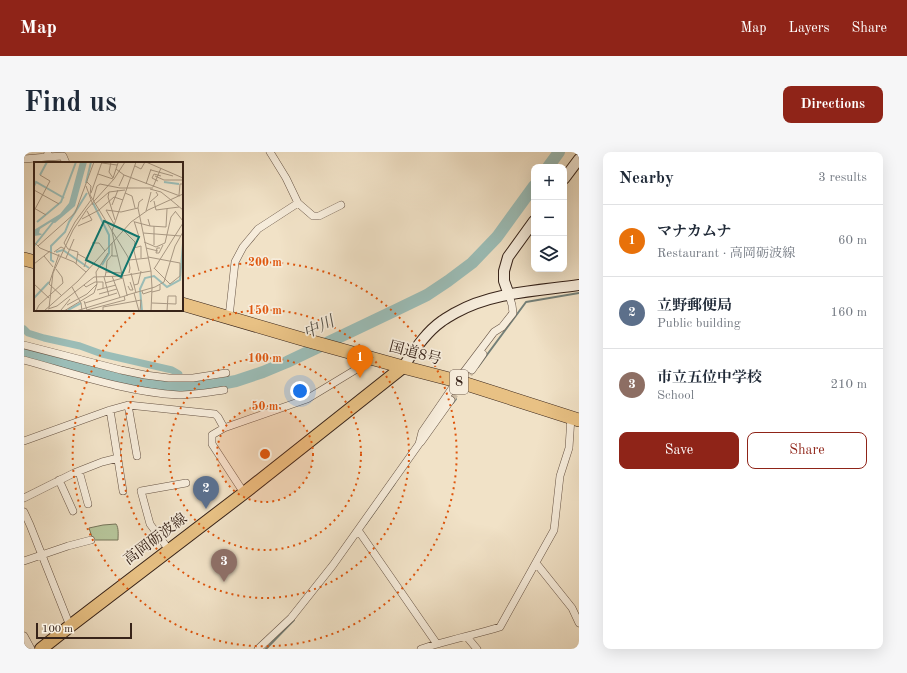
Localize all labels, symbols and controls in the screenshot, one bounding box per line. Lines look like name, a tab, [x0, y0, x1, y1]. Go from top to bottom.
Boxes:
text: Map	[20, 19, 57, 38]
text: Map	[741, 21, 767, 35]
text: Layers	[789, 21, 830, 35]
text: Share	[852, 21, 887, 35]
button: Directions	[783, 86, 883, 123]
text: Find us	[24, 90, 117, 118]
inset map	[34, 162, 183, 311]
map controls	[531, 164, 567, 272]
button: +	[531, 164, 567, 200]
text: Nearby	[619, 170, 674, 187]
text: 3 results	[818, 171, 867, 184]
button: −	[531, 200, 567, 236]
text: マナカムナ	[657, 225, 731, 240]
text: 1	[628, 234, 636, 247]
text: 60 m	[838, 234, 867, 247]
button: layers	[531, 236, 567, 272]
text: Restaurant · 高岡砺波線	[657, 247, 795, 260]
text: 200 m	[248, 257, 282, 269]
text: 立野郵便局	[657, 299, 732, 314]
text: 150 m	[248, 304, 282, 317]
text: 2	[628, 306, 636, 319]
text: 160 m	[830, 306, 867, 319]
water label: 中川	[300, 311, 339, 342]
text: Public building	[657, 317, 741, 330]
street label: 国道8号	[387, 338, 443, 368]
pin: 1	[347, 345, 373, 378]
text: 100 m	[248, 353, 282, 365]
road number: 8	[450, 370, 468, 394]
text: 市立五位中学校	[657, 371, 762, 386]
text: 3	[628, 378, 636, 391]
text: 210 m	[830, 378, 867, 391]
your location	[290, 381, 310, 401]
text: School	[657, 389, 694, 402]
text: 50 m	[252, 400, 279, 413]
button: Save	[619, 432, 739, 469]
button: Share	[747, 432, 867, 469]
centre of rings	[258, 447, 272, 461]
pin: 2	[193, 476, 219, 509]
street label: 高岡砺波線	[120, 510, 190, 569]
pin: 3	[211, 549, 237, 582]
scale bar	[36, 621, 132, 640]
text: 100 m	[42, 624, 73, 635]

